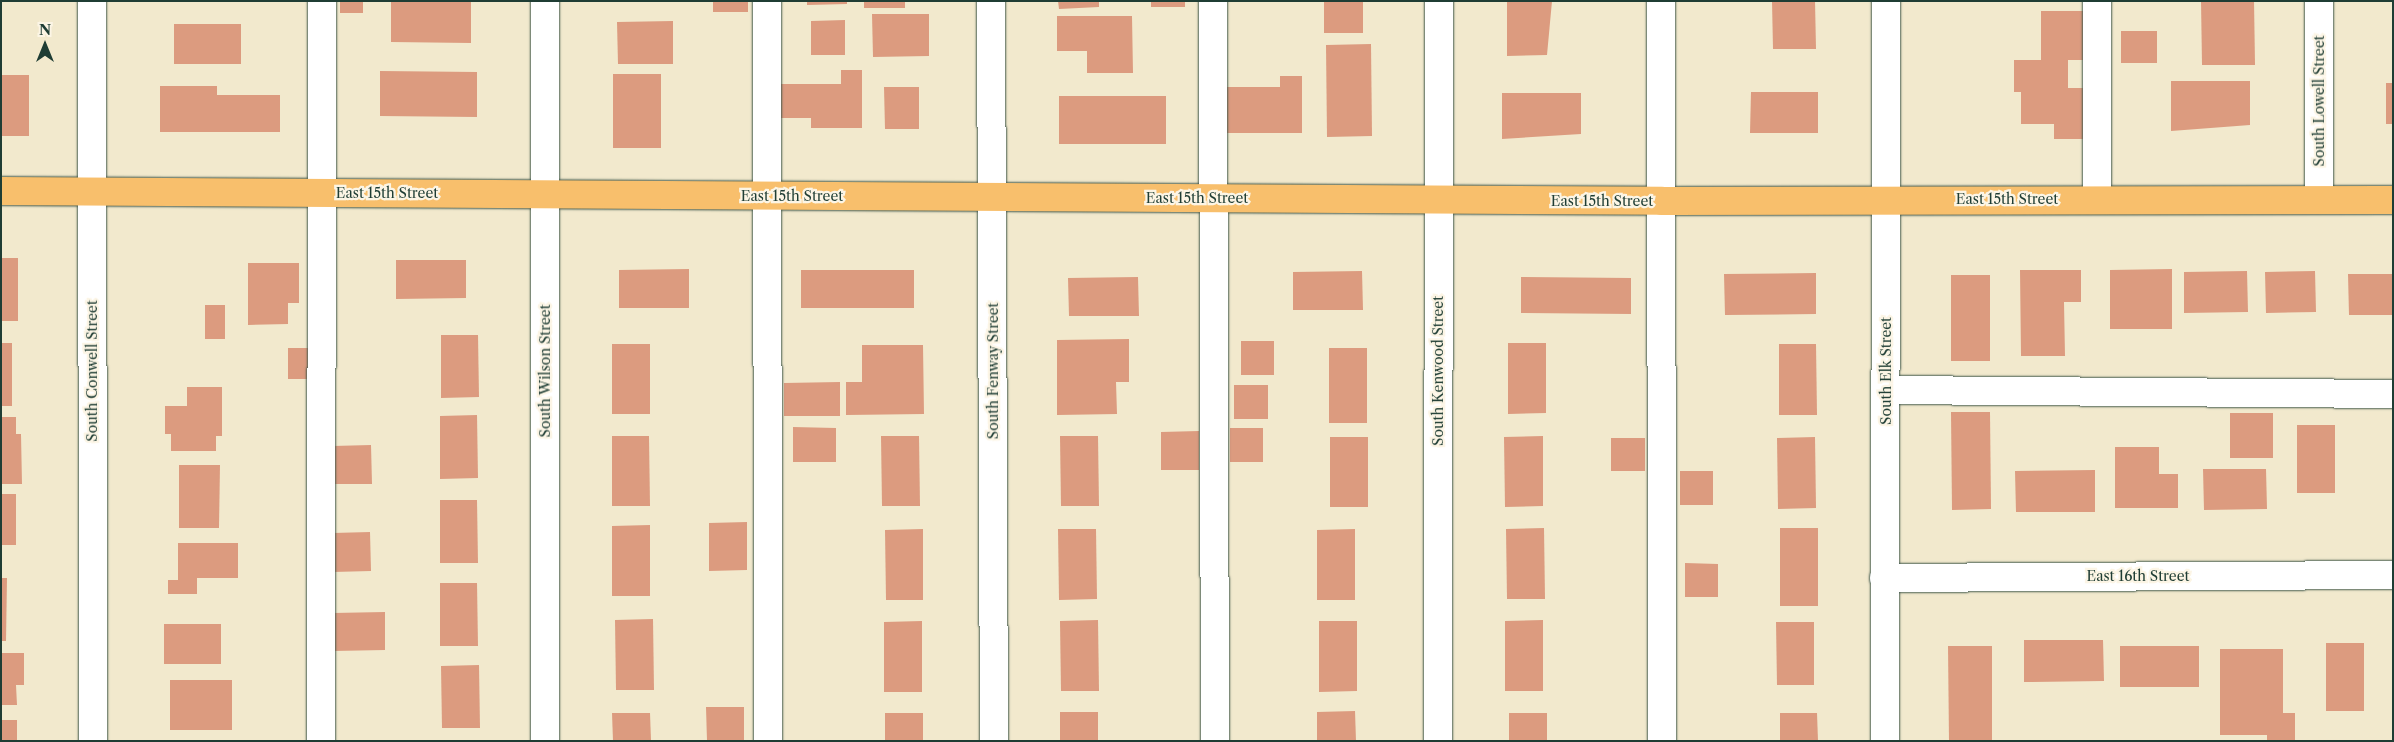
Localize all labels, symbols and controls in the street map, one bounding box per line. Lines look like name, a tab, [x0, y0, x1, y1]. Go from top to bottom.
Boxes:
north arrow	[20, 20, 70, 70]
text: N	[39, 21, 51, 39]
street label: South Lowell Street	[2311, 35, 2327, 167]
street label: East 15th Street	[336, 185, 438, 201]
street label: East 15th Street	[741, 188, 843, 204]
street label: East 15th Street	[1146, 190, 1248, 206]
street label: East 15th Street	[1956, 191, 2058, 207]
street label: East 15th Street	[1551, 193, 1653, 209]
street label: South Kenwood Street	[1430, 296, 1446, 446]
street label: South Conwell Street	[84, 300, 100, 442]
street label: South Fenway Street	[985, 302, 1001, 440]
street label: South Wilson Street	[537, 304, 553, 438]
street label: South Elk Street	[1878, 317, 1894, 425]
street label: East 16th Street	[2087, 568, 2189, 584]

